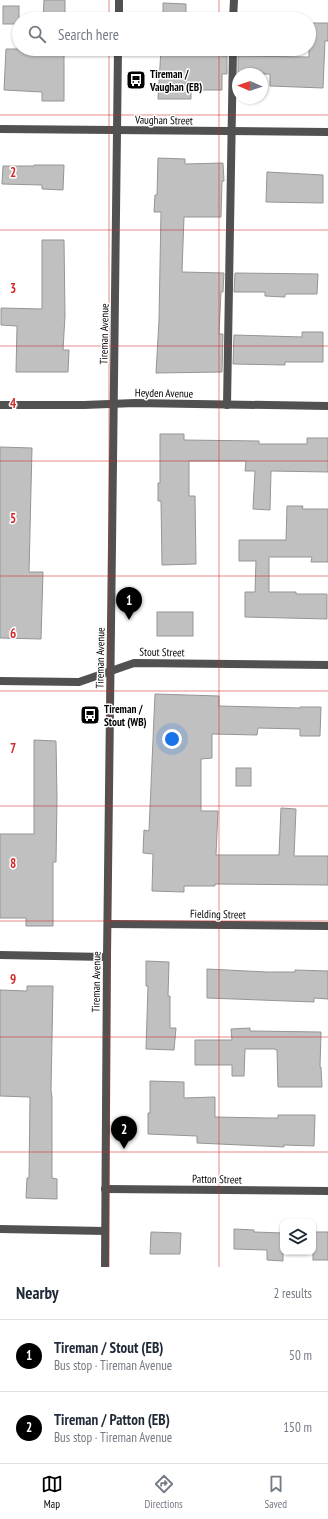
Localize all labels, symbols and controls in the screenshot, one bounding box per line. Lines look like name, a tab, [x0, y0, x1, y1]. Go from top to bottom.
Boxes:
search box	[12, 12, 316, 56]
icon: search	[26, 23, 48, 45]
text: Search here	[58, 25, 119, 44]
place label: Tireman / Vaughan (EB)	[149, 67, 202, 94]
north arrow	[232, 68, 268, 104]
bus stop icon: Tireman / Vaughan (EB)	[125, 69, 147, 91]
street label: Vaughan Street	[134, 112, 193, 128]
text: 2	[10, 164, 16, 181]
text: 3	[10, 280, 16, 297]
street label: Tireman Avenue	[96, 303, 112, 365]
street label: Heyden Avenue	[135, 385, 194, 401]
text: 4	[10, 395, 17, 412]
text: 5	[10, 510, 16, 527]
pin: 1	[116, 587, 142, 620]
text: 6	[10, 625, 16, 642]
street label: Tireman Avenue	[92, 627, 108, 689]
street label: Stout Street	[139, 645, 185, 659]
place label: Tireman / Stout (WB)	[104, 702, 147, 729]
bus stop icon: Tireman / Stout (WB)	[79, 704, 101, 726]
your location	[162, 729, 182, 749]
text: 7	[10, 740, 16, 757]
text: 8	[10, 855, 16, 872]
street label: Fielding Street	[190, 907, 246, 921]
street label: Tireman Avenue	[88, 951, 104, 1013]
text: 9	[10, 971, 16, 988]
pin: 2	[111, 1116, 137, 1149]
street label: Patton Street	[192, 1172, 242, 1186]
map controls	[280, 1219, 316, 1255]
button: layers	[280, 1219, 316, 1255]
text: Nearby	[16, 1282, 59, 1304]
text: 2 results	[273, 1285, 312, 1302]
text: Tireman / Stout (EB)	[54, 1338, 163, 1357]
text: 1	[26, 1347, 32, 1364]
text: 50 m	[289, 1347, 312, 1364]
text: Bus stop · Tireman Avenue	[54, 1357, 172, 1374]
text: Tireman / Patton (EB)	[54, 1410, 170, 1429]
text: 2	[26, 1419, 32, 1436]
text: 150 m	[283, 1419, 312, 1436]
text: Bus stop · Tireman Avenue	[54, 1429, 172, 1446]
tab: Map	[41, 1473, 63, 1511]
tab: Directions	[145, 1473, 183, 1511]
tab: Saved	[264, 1473, 287, 1511]

